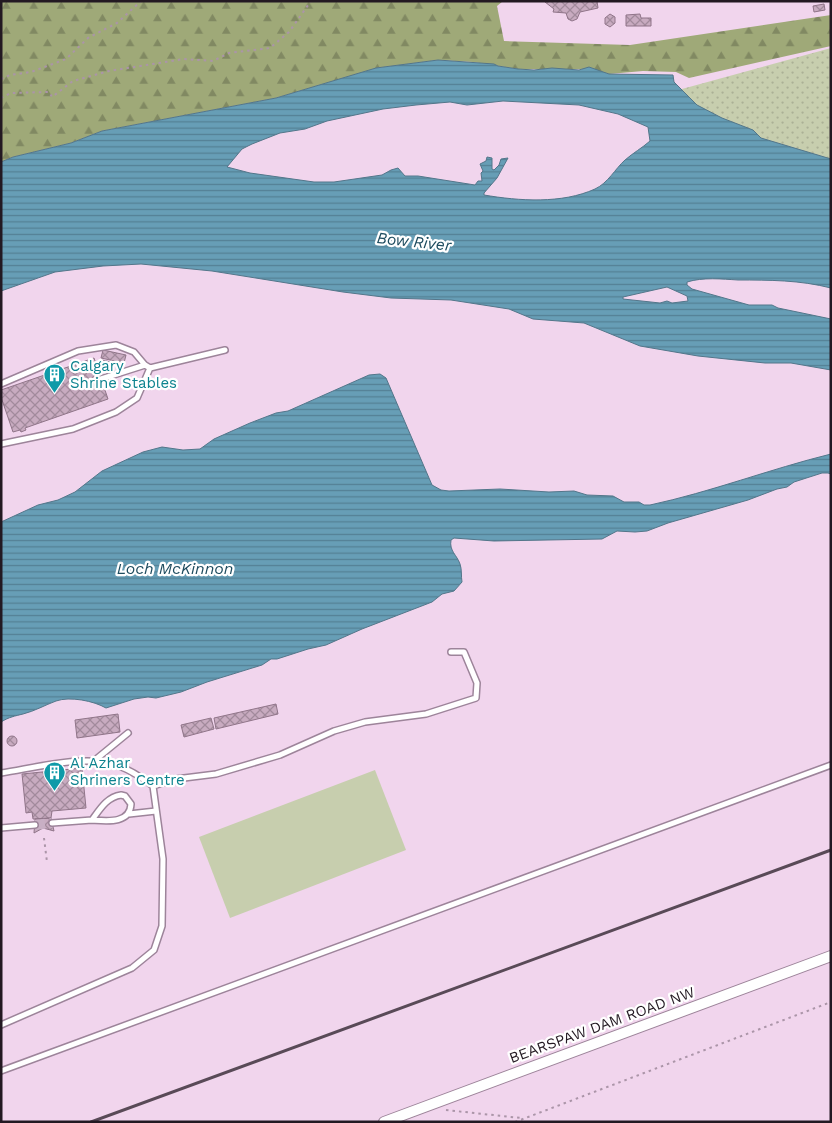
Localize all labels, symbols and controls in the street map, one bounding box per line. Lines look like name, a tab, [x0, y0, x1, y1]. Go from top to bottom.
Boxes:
water label: Bow River	[376, 228, 453, 255]
place label: Calgary Shrine Stables	[70, 357, 177, 392]
building icon: Calgary Shrine Stables	[42, 363, 66, 394]
water label: Loch McKinnon	[117, 559, 233, 578]
place label: Al Azhar Shriners Centre	[70, 754, 185, 789]
building icon: Al Azhar Shriners Centre	[42, 760, 66, 791]
street label: BEARSPAW DAM ROAD NW	[507, 983, 697, 1067]

